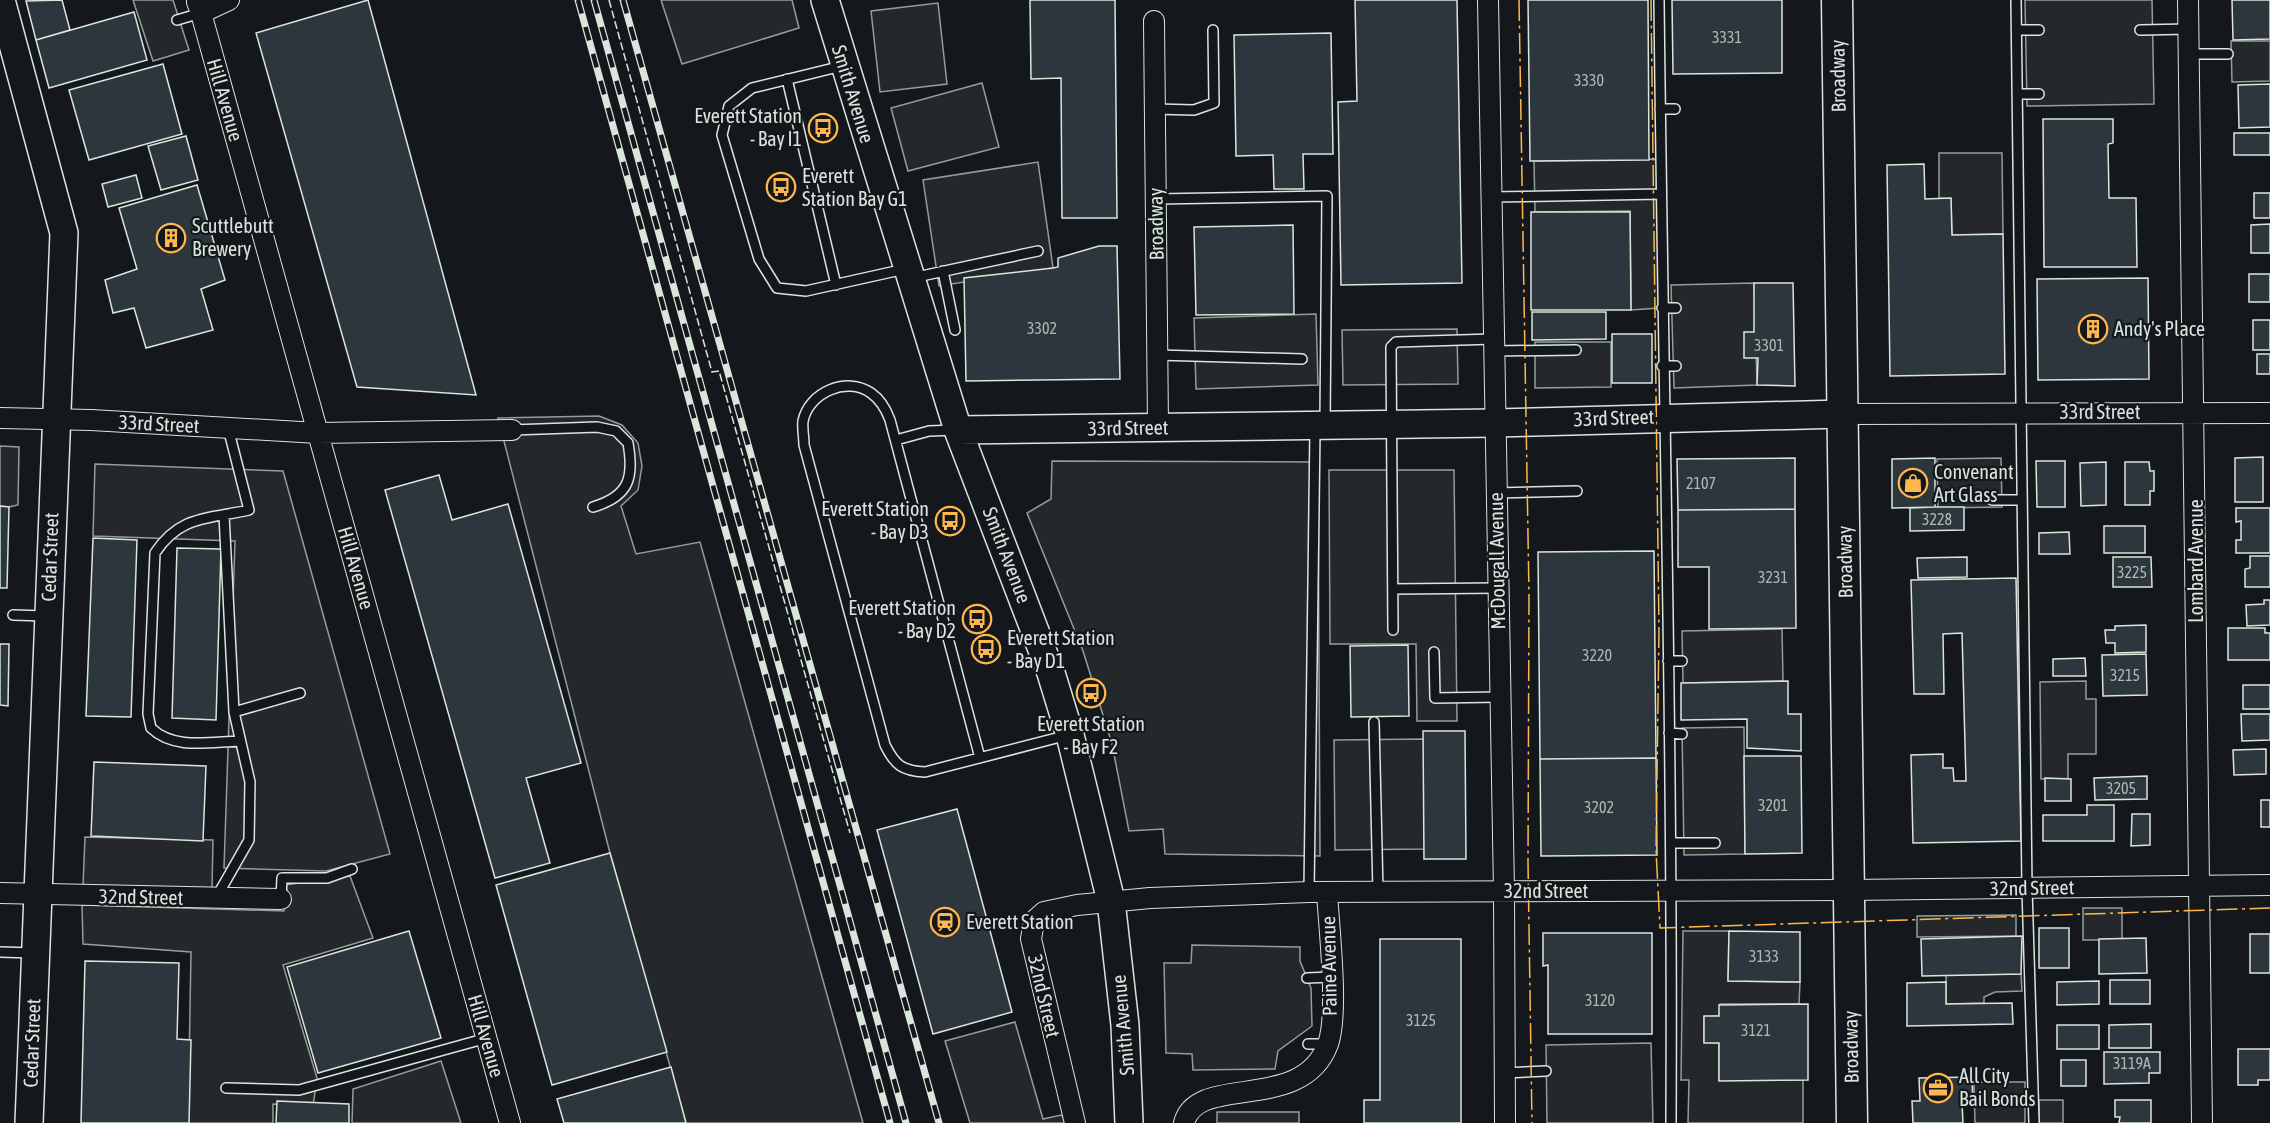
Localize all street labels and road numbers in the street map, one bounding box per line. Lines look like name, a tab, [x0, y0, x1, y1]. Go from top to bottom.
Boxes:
street label: Broadway	[1825, 39, 1850, 113]
street label: Smith Avenue	[828, 42, 879, 145]
street label: Hill Avenue	[203, 56, 248, 144]
street label: Broadway	[1143, 187, 1168, 261]
street label: 33rd Street	[2060, 400, 2141, 423]
street label: 33rd Street	[1573, 405, 1655, 430]
street label: 33rd Street	[118, 410, 200, 437]
street label: 33rd Street	[1087, 415, 1169, 440]
street label: McDougall Avenue	[1484, 492, 1509, 630]
street label: Lombard Avenue	[2184, 499, 2207, 623]
street label: Smith Avenue	[979, 504, 1036, 606]
street label: Cedar Street	[36, 512, 63, 602]
street label: Hill Avenue	[334, 524, 379, 612]
street label: Broadway	[1832, 525, 1857, 599]
street label: 32nd Street	[1989, 875, 2075, 900]
street label: 32nd Street	[1504, 879, 1589, 902]
street label: 32nd Street	[99, 884, 184, 909]
street label: Paine Avenue	[1316, 916, 1341, 1016]
street label: 32nd Street	[1024, 952, 1065, 1040]
street label: Smith Avenue	[1107, 974, 1138, 1076]
street label: Hill Avenue	[464, 992, 509, 1080]
street label: Cedar Street	[18, 998, 45, 1088]
street label: Broadway	[1838, 1010, 1863, 1084]

